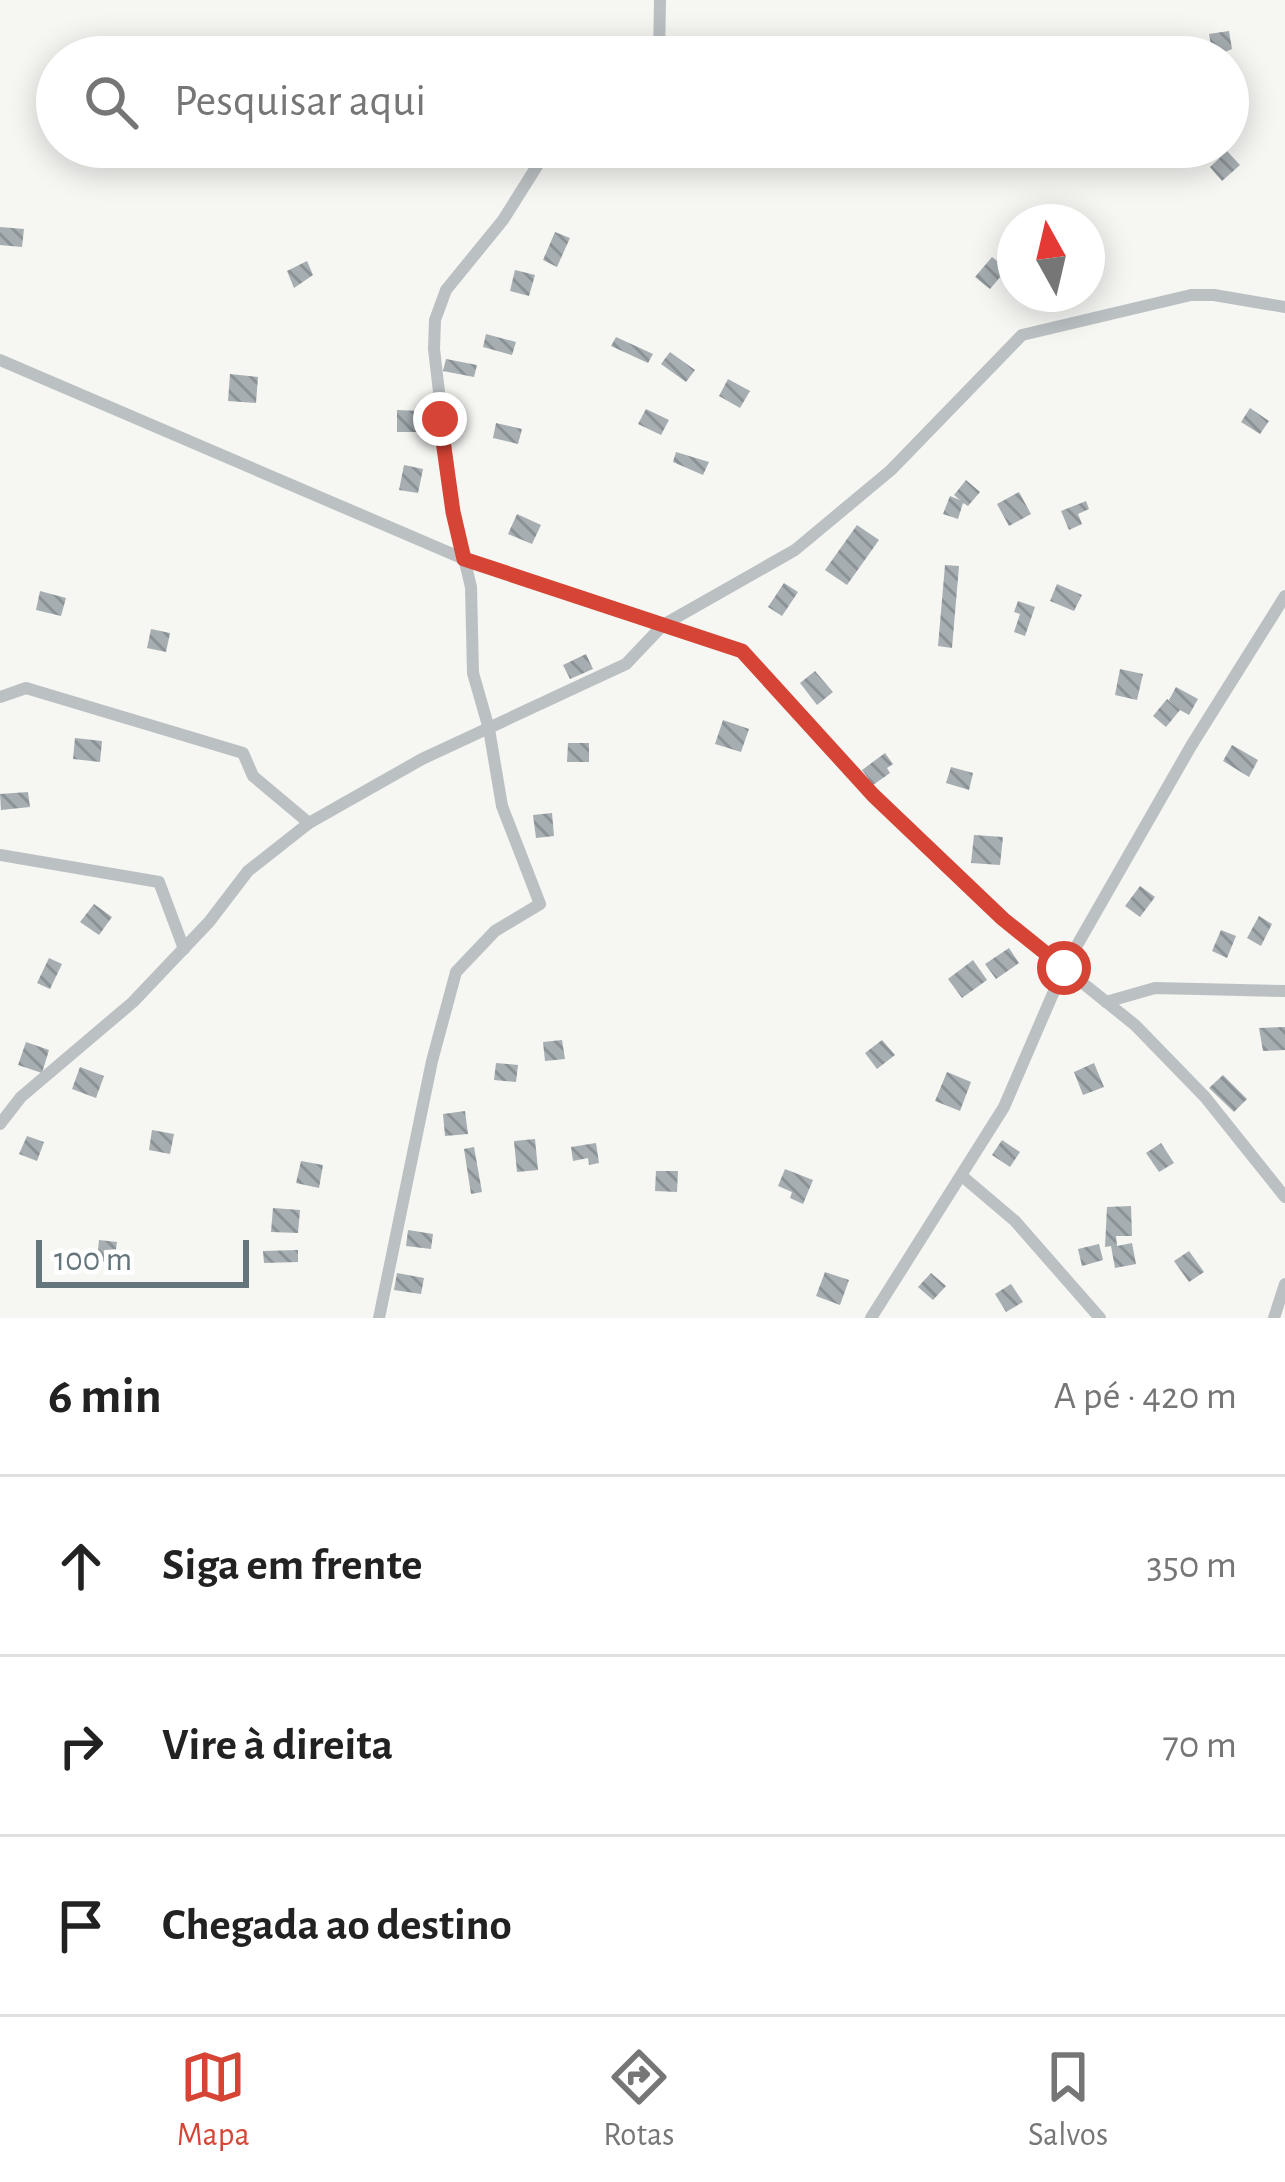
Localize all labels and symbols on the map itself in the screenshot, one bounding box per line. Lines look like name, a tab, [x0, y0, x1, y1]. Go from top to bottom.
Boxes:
north arrow	[997, 204, 1105, 312]
route end	[413, 392, 467, 446]
route start	[1037, 941, 1091, 995]
scale bar	[36, 1234, 249, 1287]

